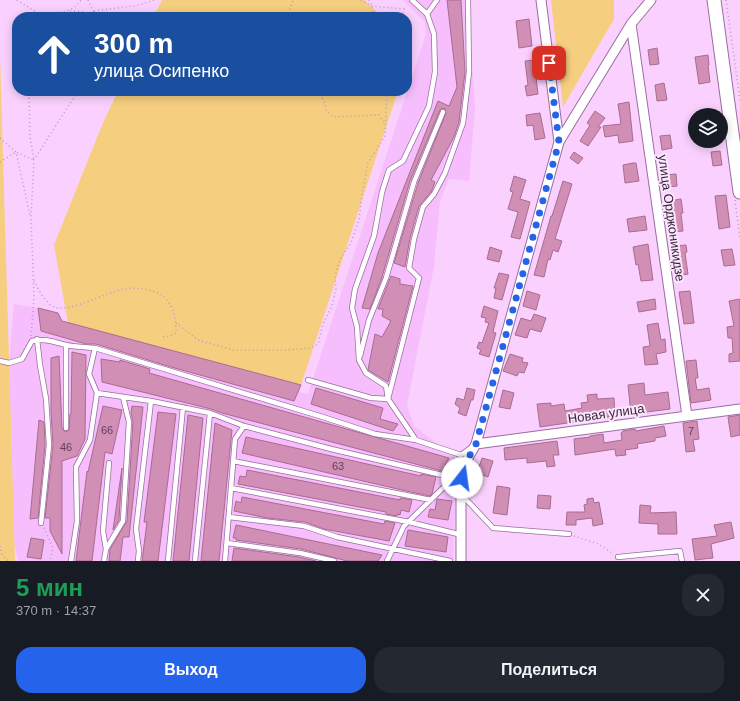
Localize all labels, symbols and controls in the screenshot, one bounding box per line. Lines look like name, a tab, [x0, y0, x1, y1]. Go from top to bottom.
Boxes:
icon: ahead	[28, 28, 80, 80]
text: 300 m	[94, 28, 173, 59]
pin	[532, 46, 566, 80]
icon: arrive	[538, 52, 560, 74]
text: улица Осипенко	[94, 61, 229, 81]
map controls	[688, 108, 728, 148]
button: layers	[688, 108, 728, 148]
street label: улица Орджоникидзе	[655, 154, 688, 282]
street label: Новая улица	[567, 401, 646, 426]
house number: 66	[101, 424, 113, 436]
house number: 7	[688, 425, 694, 437]
house number: 46	[60, 441, 72, 453]
position arrow	[441, 457, 483, 499]
house number: 63	[332, 460, 344, 472]
text: 5 мин	[16, 574, 83, 601]
button: close	[682, 574, 724, 616]
text: 370 m · 14:37	[16, 603, 96, 618]
button: Выход	[16, 647, 366, 693]
button: Поделиться	[374, 647, 724, 693]

